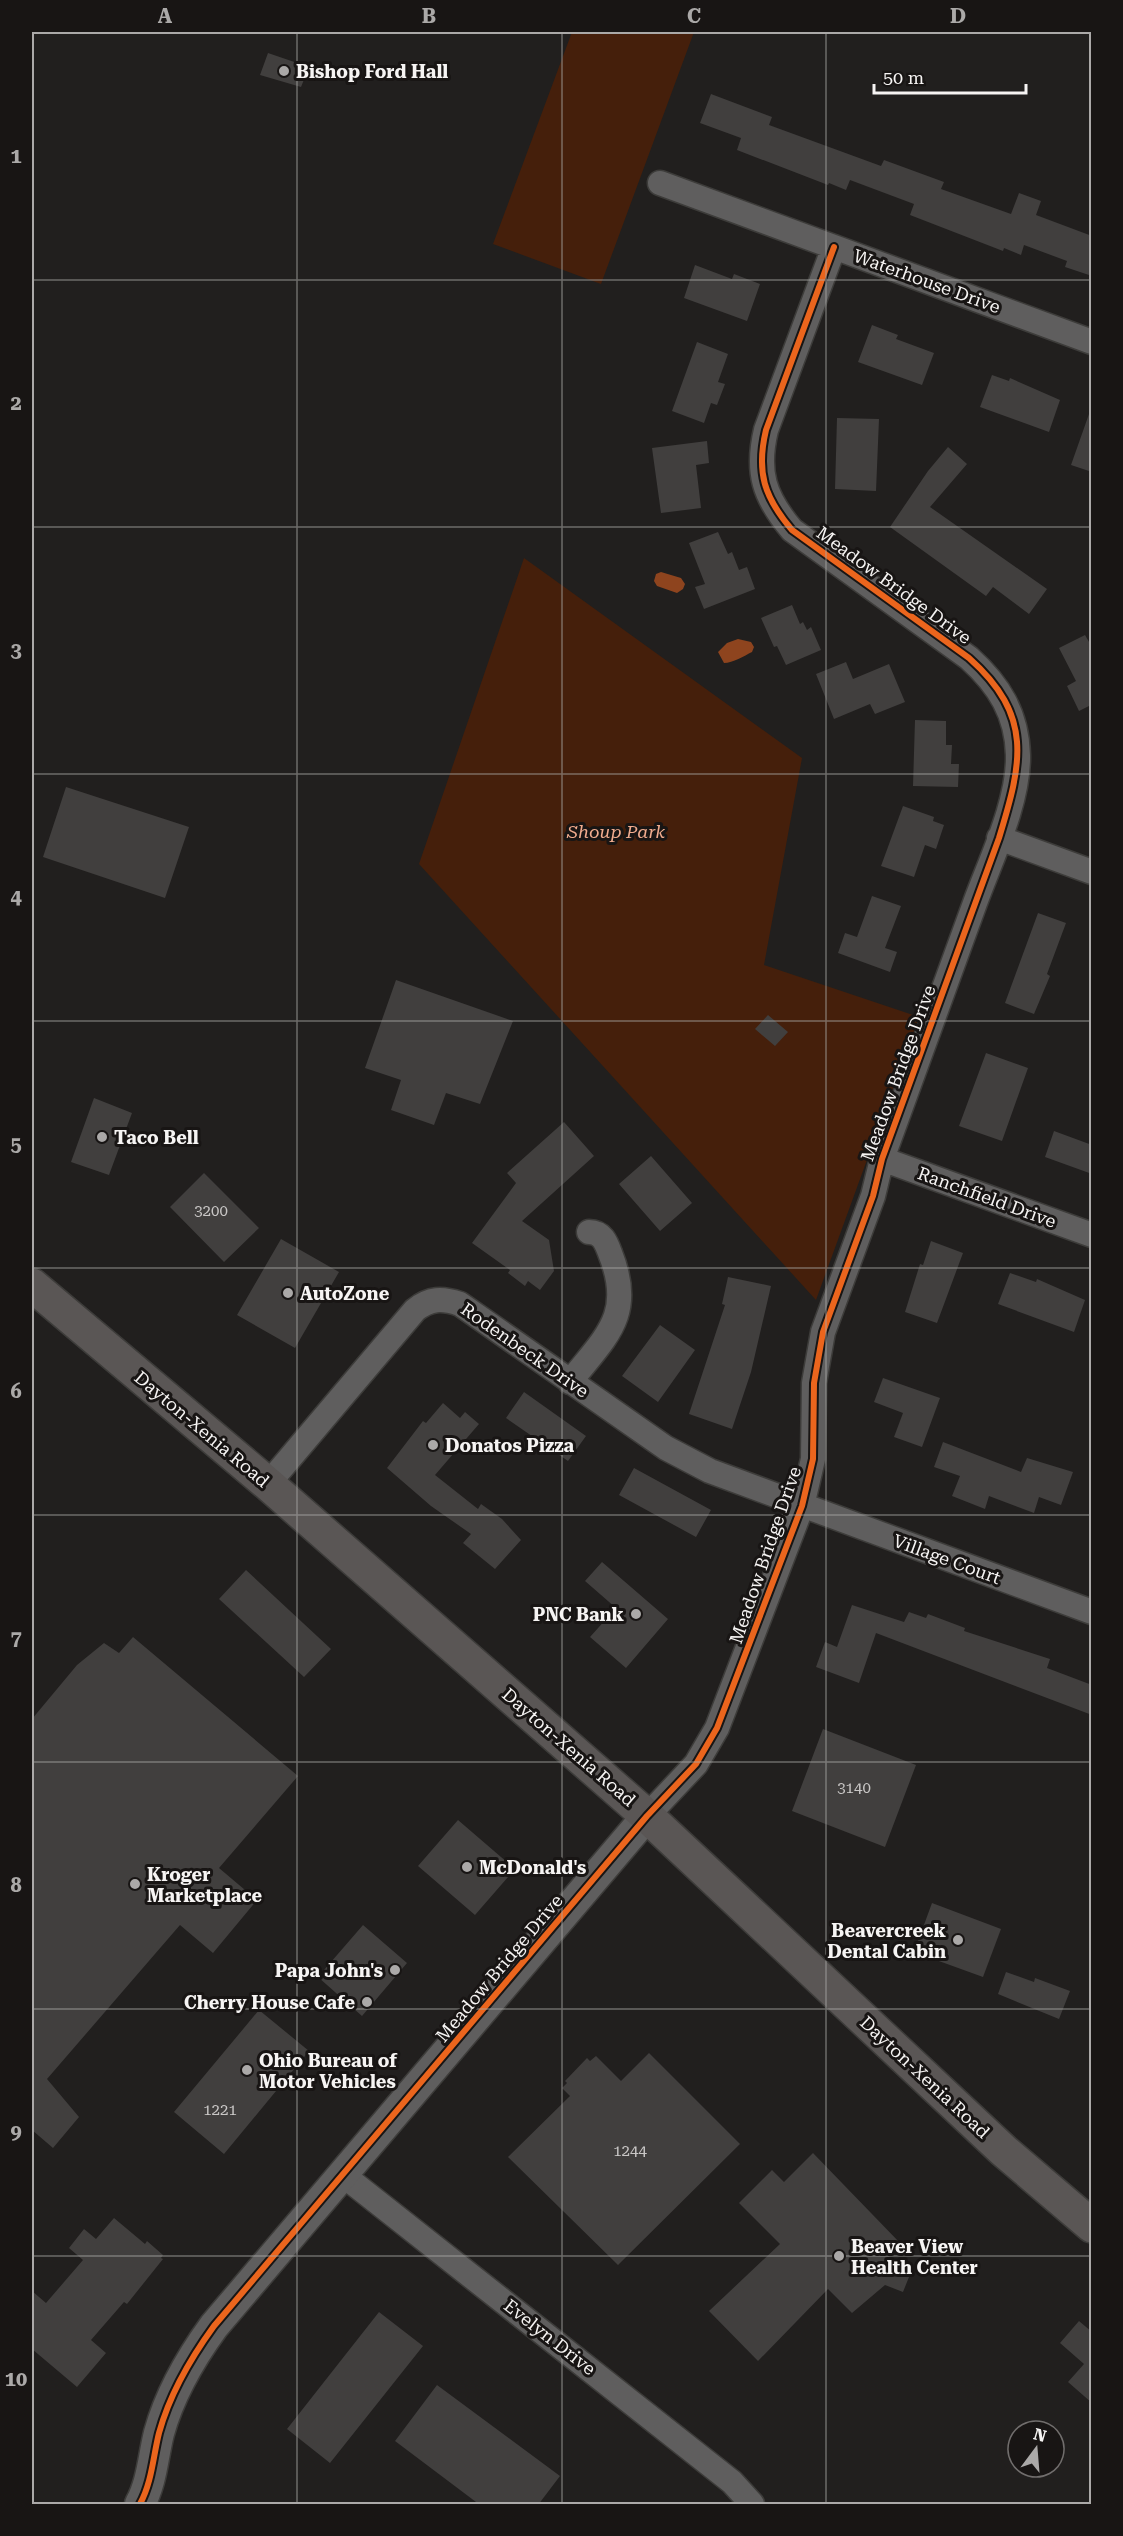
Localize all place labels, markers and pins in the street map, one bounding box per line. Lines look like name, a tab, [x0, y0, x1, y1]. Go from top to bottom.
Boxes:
place label: Bishop Ford Hall	[296, 61, 448, 82]
marker: Bishop Ford Hall	[277, 64, 291, 78]
place label: Taco Bell	[114, 1127, 199, 1148]
marker: Taco Bell	[95, 1130, 109, 1144]
place label: AutoZone	[300, 1283, 390, 1304]
marker: AutoZone	[281, 1286, 295, 1300]
place label: Donatos Pizza	[445, 1435, 575, 1456]
marker: Donatos Pizza	[426, 1438, 440, 1452]
place label: PNC Bank	[533, 1604, 625, 1625]
marker: PNC Bank	[629, 1607, 643, 1621]
place label: McDonald's	[479, 1857, 586, 1878]
marker: McDonald's	[460, 1860, 474, 1874]
place label: Kroger Marketplace	[147, 1864, 263, 1906]
marker: Kroger Marketplace	[128, 1877, 142, 1891]
place label: Beavercreek Dental Cabin	[827, 1920, 947, 1962]
marker: Beavercreek Dental Cabin	[951, 1933, 965, 1947]
place label: Papa John's	[275, 1960, 383, 1981]
marker: Papa John's	[388, 1963, 402, 1977]
place label: Cherry House Cafe	[184, 1992, 355, 2013]
marker: Cherry House Cafe	[360, 1995, 374, 2009]
place label: Ohio Bureau of Motor Vehicles	[259, 2050, 398, 2092]
marker: Ohio Bureau of Motor Vehicles	[240, 2063, 254, 2077]
place label: Beaver View Health Center	[851, 2236, 978, 2278]
marker: Beaver View Health Center	[832, 2249, 846, 2263]

